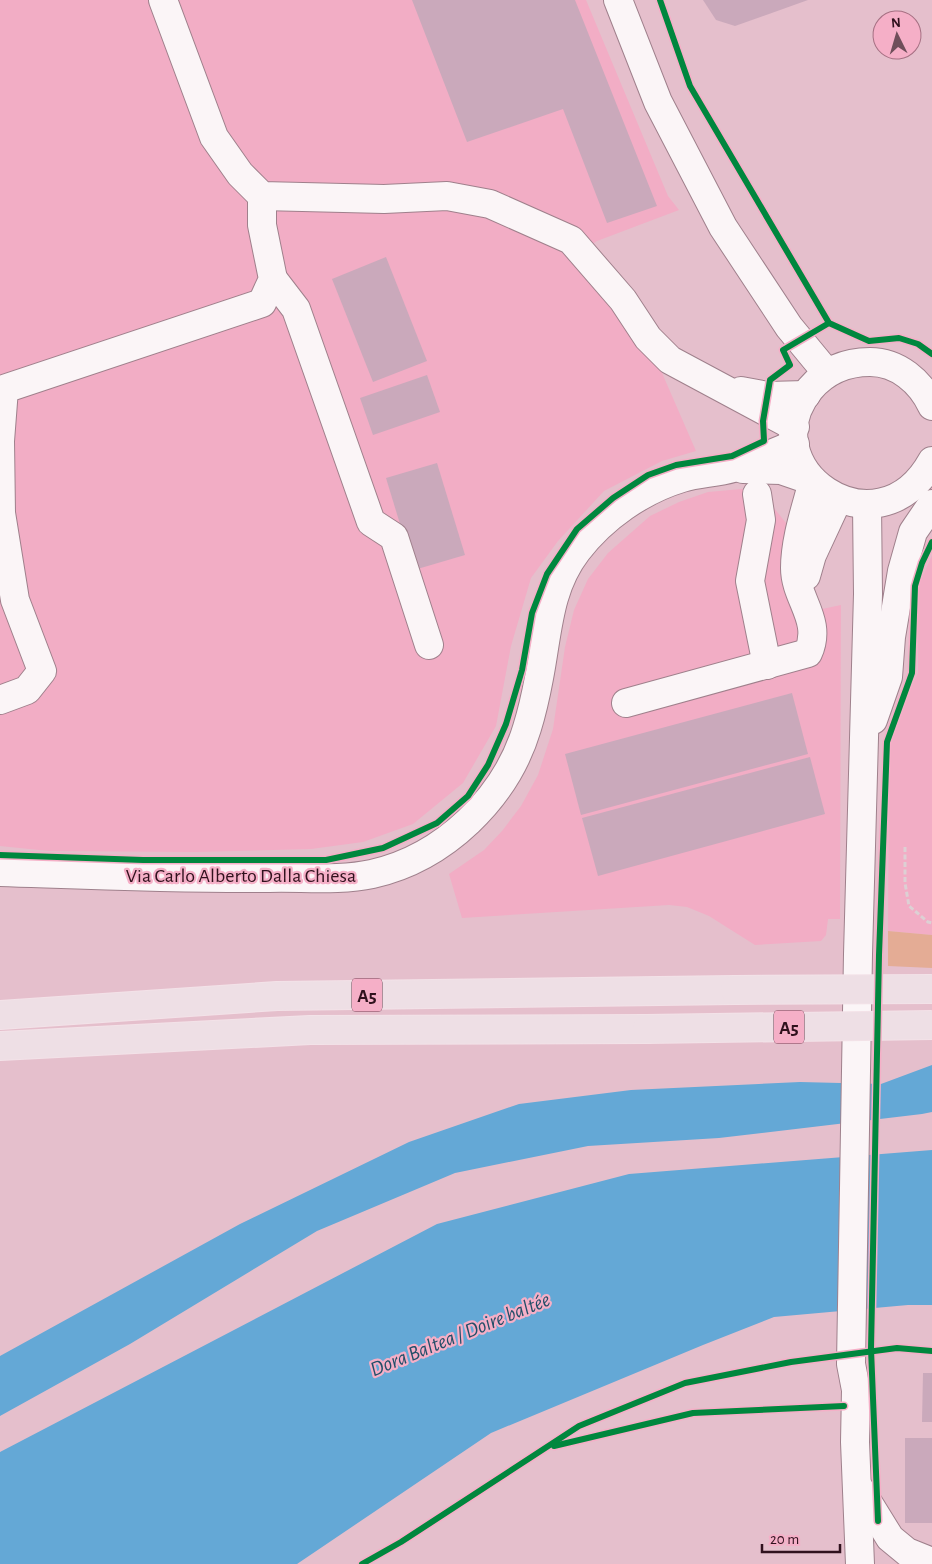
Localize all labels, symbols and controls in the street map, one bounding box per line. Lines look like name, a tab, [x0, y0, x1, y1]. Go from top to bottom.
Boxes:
north arrow	[872, 10, 922, 60]
text: N	[890, 16, 901, 30]
street label: Via Carlo Alberto Dalla Chiesa	[126, 866, 356, 886]
road number: A5	[352, 978, 382, 1012]
road number: A5	[774, 1010, 804, 1044]
water label: Dora Baltea / Doire baltée	[367, 1289, 553, 1380]
scale bar	[762, 1522, 840, 1554]
text: 20 m	[770, 1532, 799, 1547]

